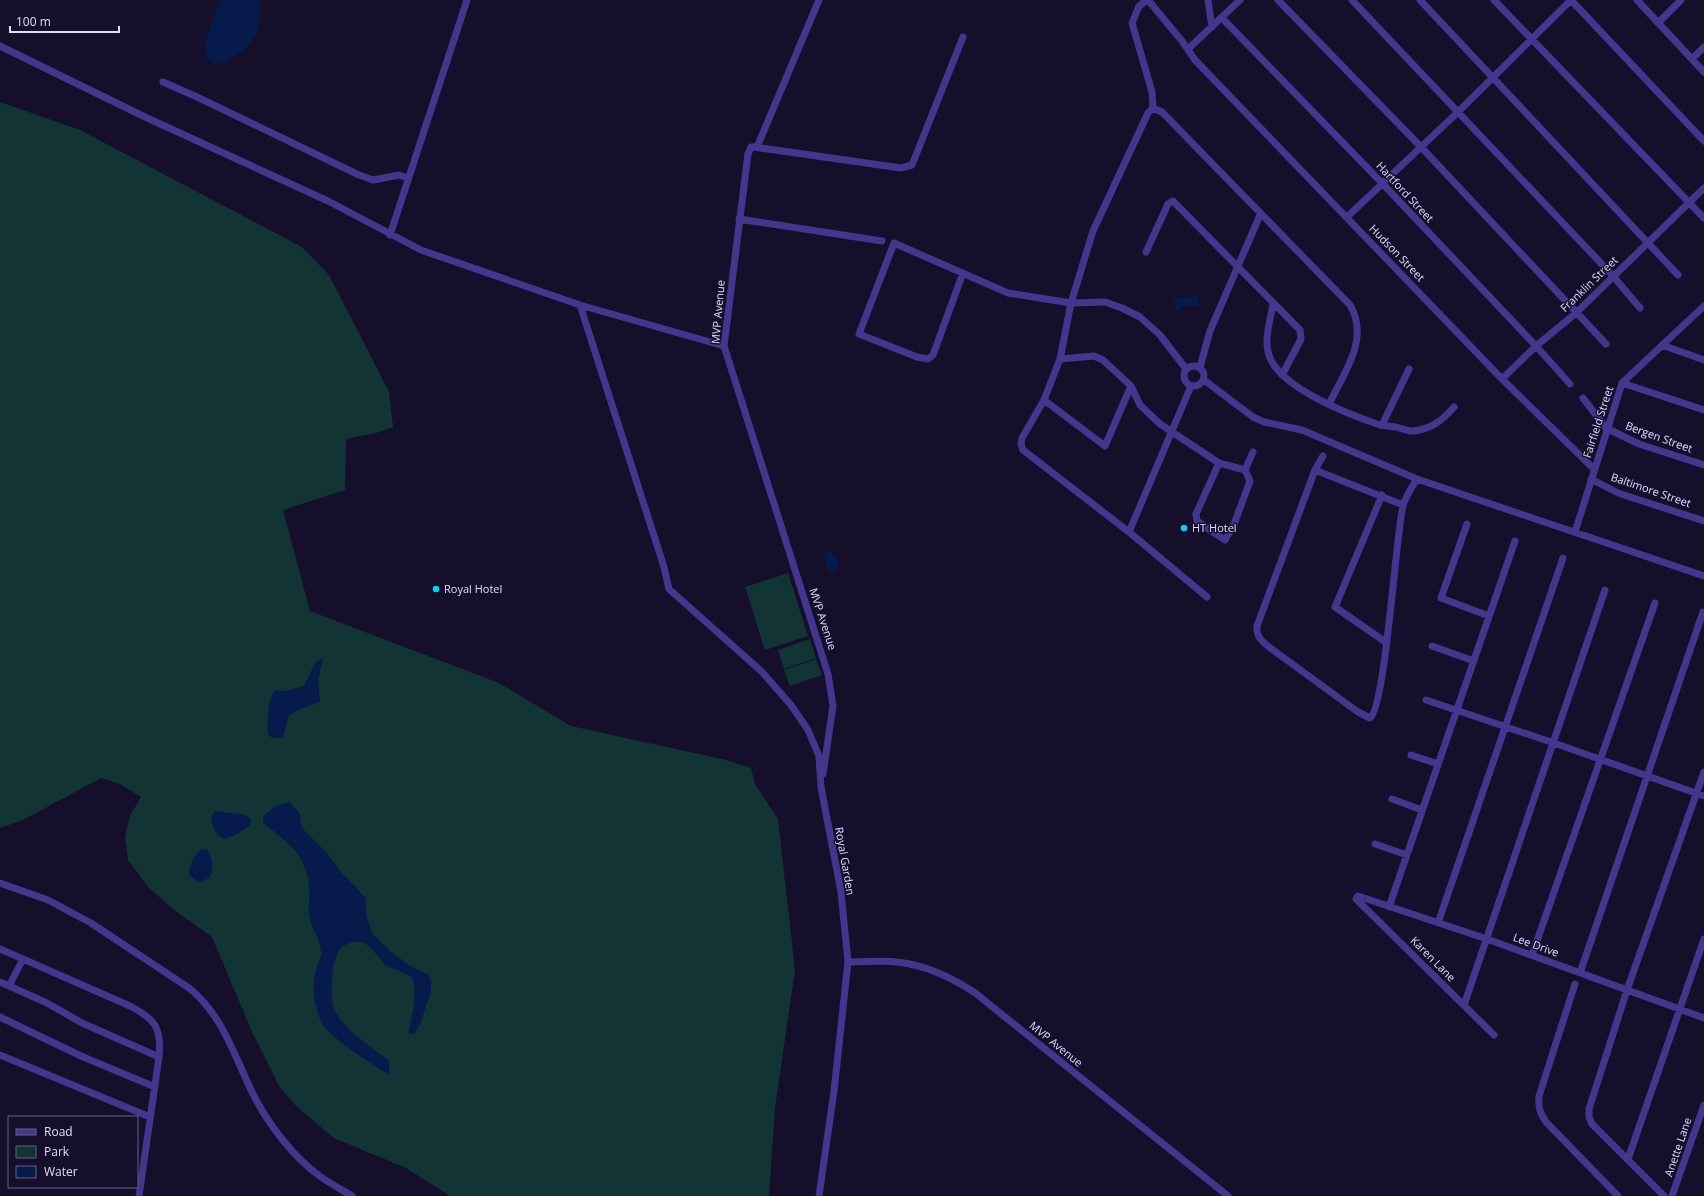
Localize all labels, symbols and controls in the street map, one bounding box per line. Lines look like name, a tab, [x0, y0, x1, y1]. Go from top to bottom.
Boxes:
scale bar	[10, 8, 119, 34]
text: 100 m	[16, 13, 51, 30]
street label: Hartford Street	[1373, 158, 1437, 225]
street label: Hudson Street	[1366, 221, 1428, 284]
street label: Franklin Street	[1557, 252, 1621, 315]
street label: MVP Avenue	[707, 279, 728, 345]
street label: Fairfield Street	[1579, 384, 1616, 460]
street label: Bergen Street	[1624, 417, 1695, 456]
street label: Baltimore Street	[1609, 469, 1693, 510]
place label: HT Hotel	[1192, 520, 1237, 535]
marker: HT Hotel	[1179, 523, 1189, 533]
place label: Royal Hotel	[444, 581, 502, 596]
marker: Royal Hotel	[431, 584, 441, 594]
street label: MVP Avenue	[806, 586, 841, 652]
street label: Royal Garden	[832, 826, 859, 896]
street label: Lee Drive	[1511, 929, 1561, 960]
street label: Karen Lane	[1408, 933, 1459, 984]
street label: MVP Avenue	[1027, 1018, 1086, 1070]
street label: Anette Lane	[1660, 1115, 1695, 1178]
legend	[8, 1116, 138, 1188]
text: Road	[44, 1123, 73, 1140]
text: Park	[44, 1143, 70, 1160]
text: Water	[44, 1163, 78, 1180]

